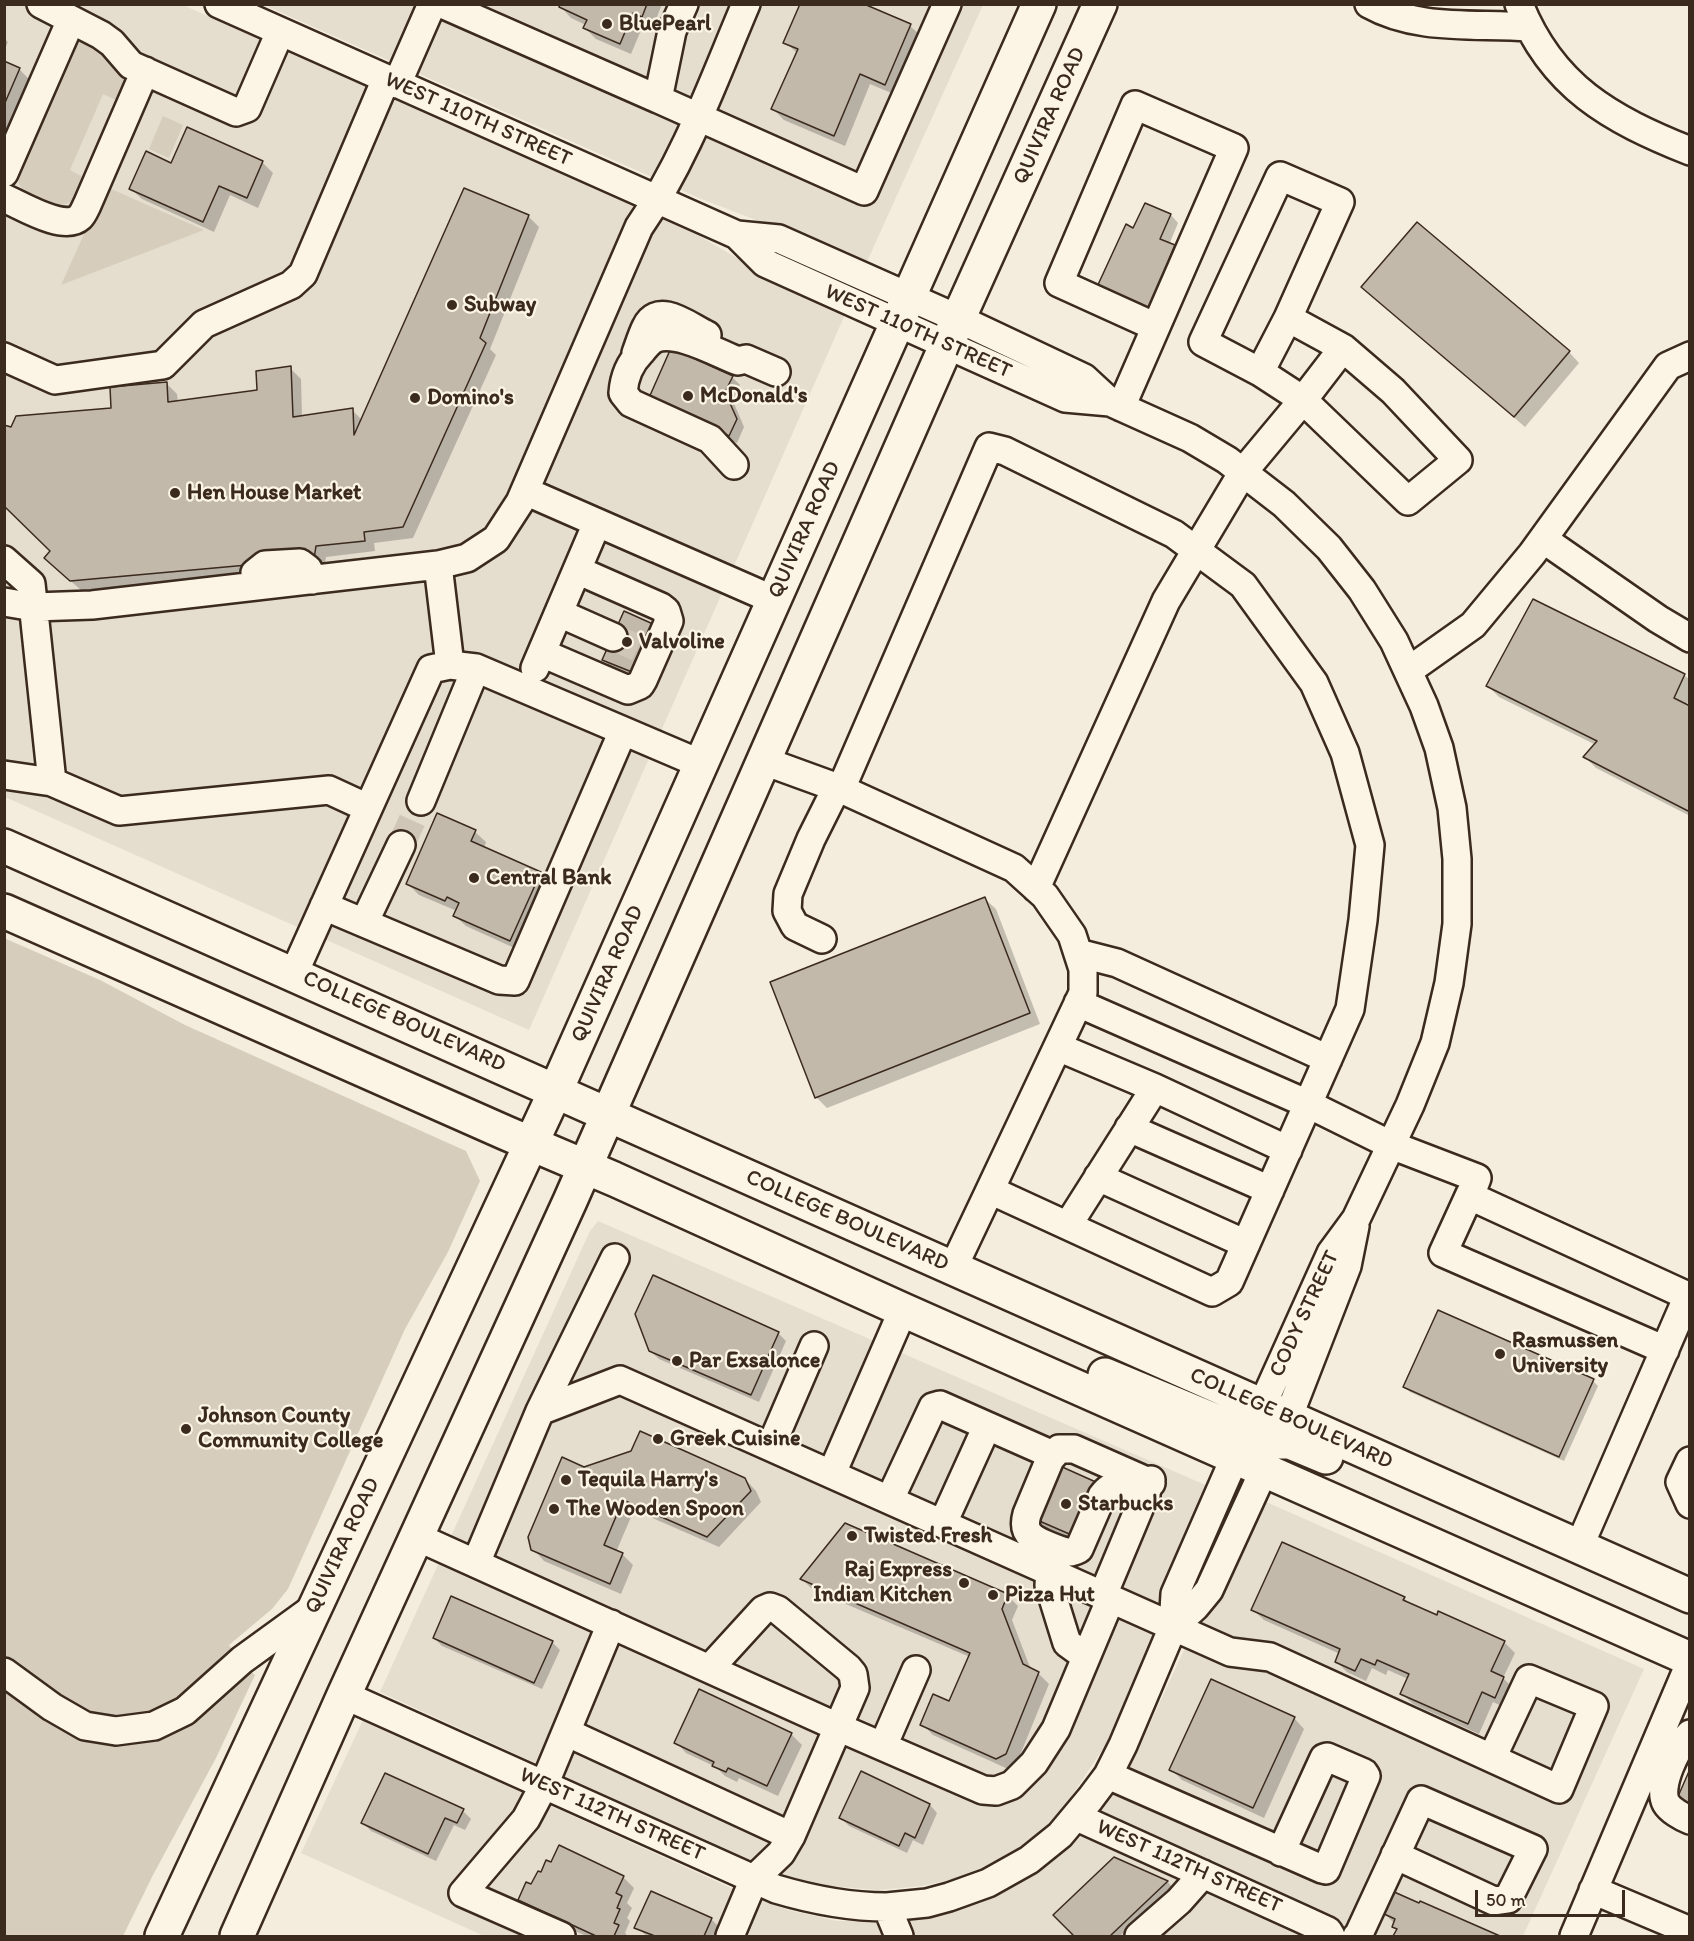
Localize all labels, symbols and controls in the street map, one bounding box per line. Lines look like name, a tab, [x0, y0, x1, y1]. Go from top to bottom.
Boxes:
place label: BluePearl	[619, 11, 711, 37]
marker: BluePearl	[600, 17, 614, 31]
street label: QUIVIRA ROAD	[1008, 43, 1092, 189]
street label: WEST 110TH STREET	[380, 67, 576, 173]
street label: WEST 110TH STREET	[820, 279, 1016, 385]
place label: Subway	[464, 292, 536, 318]
marker: Subway	[445, 298, 459, 312]
place label: McDonald's	[700, 383, 808, 409]
place label: Domino's	[427, 385, 514, 411]
marker: McDonald's	[681, 389, 695, 403]
marker: Domino's	[408, 391, 422, 405]
street label: QUIVIRA ROAD	[763, 457, 847, 603]
place label: Hen House Market	[187, 480, 361, 506]
marker: Hen House Market	[168, 486, 182, 500]
place label: Valvoline	[639, 629, 725, 655]
marker: Valvoline	[620, 635, 634, 649]
place label: Central Bank	[486, 865, 611, 891]
marker: Central Bank	[467, 871, 481, 885]
street label: QUIVIRA ROAD	[566, 901, 650, 1047]
street label: COLLEGE BOULEVARD	[298, 965, 510, 1079]
street label: COLLEGE BOULEVARD	[741, 1164, 953, 1278]
street label: CODY STREET	[1264, 1247, 1346, 1381]
place label: Rasmussen University	[1512, 1328, 1618, 1380]
marker: Rasmussen University	[1493, 1347, 1507, 1361]
place label: Par Exsalonce	[689, 1348, 820, 1374]
marker: Par Exsalonce	[670, 1354, 684, 1368]
street label: COLLEGE BOULEVARD	[1185, 1362, 1397, 1476]
place label: Johnson County Community College	[198, 1403, 383, 1454]
marker: Johnson County Community College	[179, 1422, 193, 1436]
place label: Greek Cuisine	[670, 1426, 800, 1452]
marker: Greek Cuisine	[651, 1432, 665, 1446]
place label: Tequila Harry's	[578, 1467, 718, 1493]
marker: Tequila Harry's	[559, 1473, 573, 1487]
street label: QUIVIRA ROAD	[300, 1474, 386, 1618]
place label: Starbucks	[1078, 1491, 1173, 1517]
place label: The Wooden Spoon	[566, 1496, 744, 1522]
marker: Starbucks	[1059, 1497, 1073, 1511]
marker: The Wooden Spoon	[547, 1502, 561, 1516]
place label: Twisted Fresh	[864, 1523, 992, 1549]
marker: Twisted Fresh	[845, 1529, 859, 1543]
place label: Raj Express Indian Kitchen	[813, 1557, 952, 1609]
marker: Raj Express Indian Kitchen	[957, 1576, 971, 1590]
place label: Pizza Hut	[1005, 1582, 1095, 1608]
marker: Pizza Hut	[986, 1588, 1000, 1602]
street label: WEST 112TH STREET	[515, 1762, 709, 1868]
street label: WEST 112TH STREET	[1092, 1814, 1286, 1920]
scale bar	[1478, 1878, 1628, 1916]
text: 50 m	[1486, 1889, 1526, 1911]

